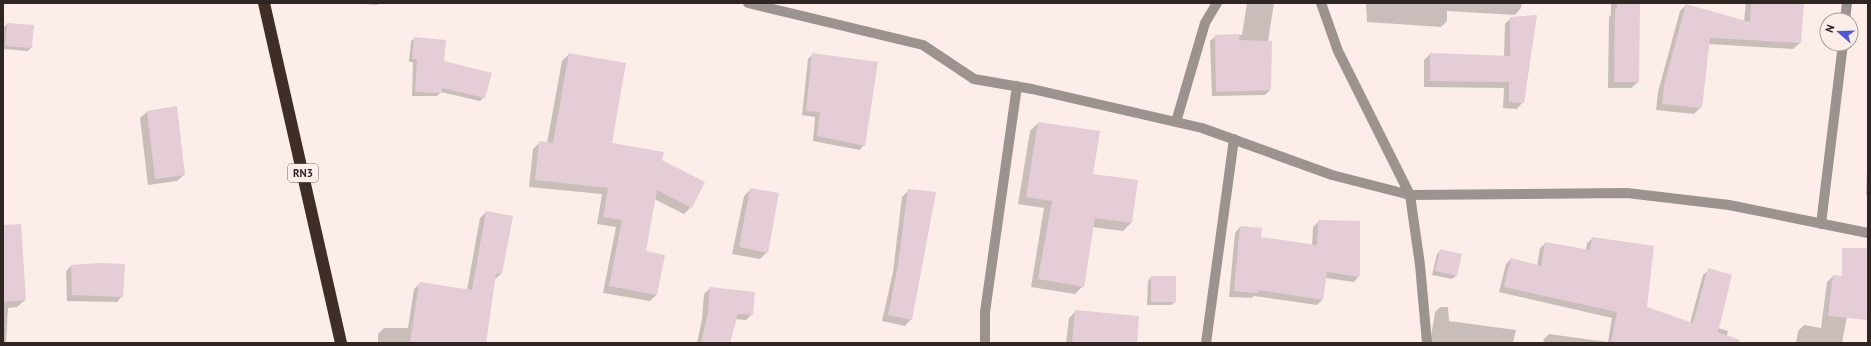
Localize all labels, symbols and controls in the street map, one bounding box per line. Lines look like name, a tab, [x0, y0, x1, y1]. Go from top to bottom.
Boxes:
north arrow	[1819, 12, 1859, 52]
text: N	[1822, 23, 1837, 34]
road number: RN3	[288, 164, 318, 182]

